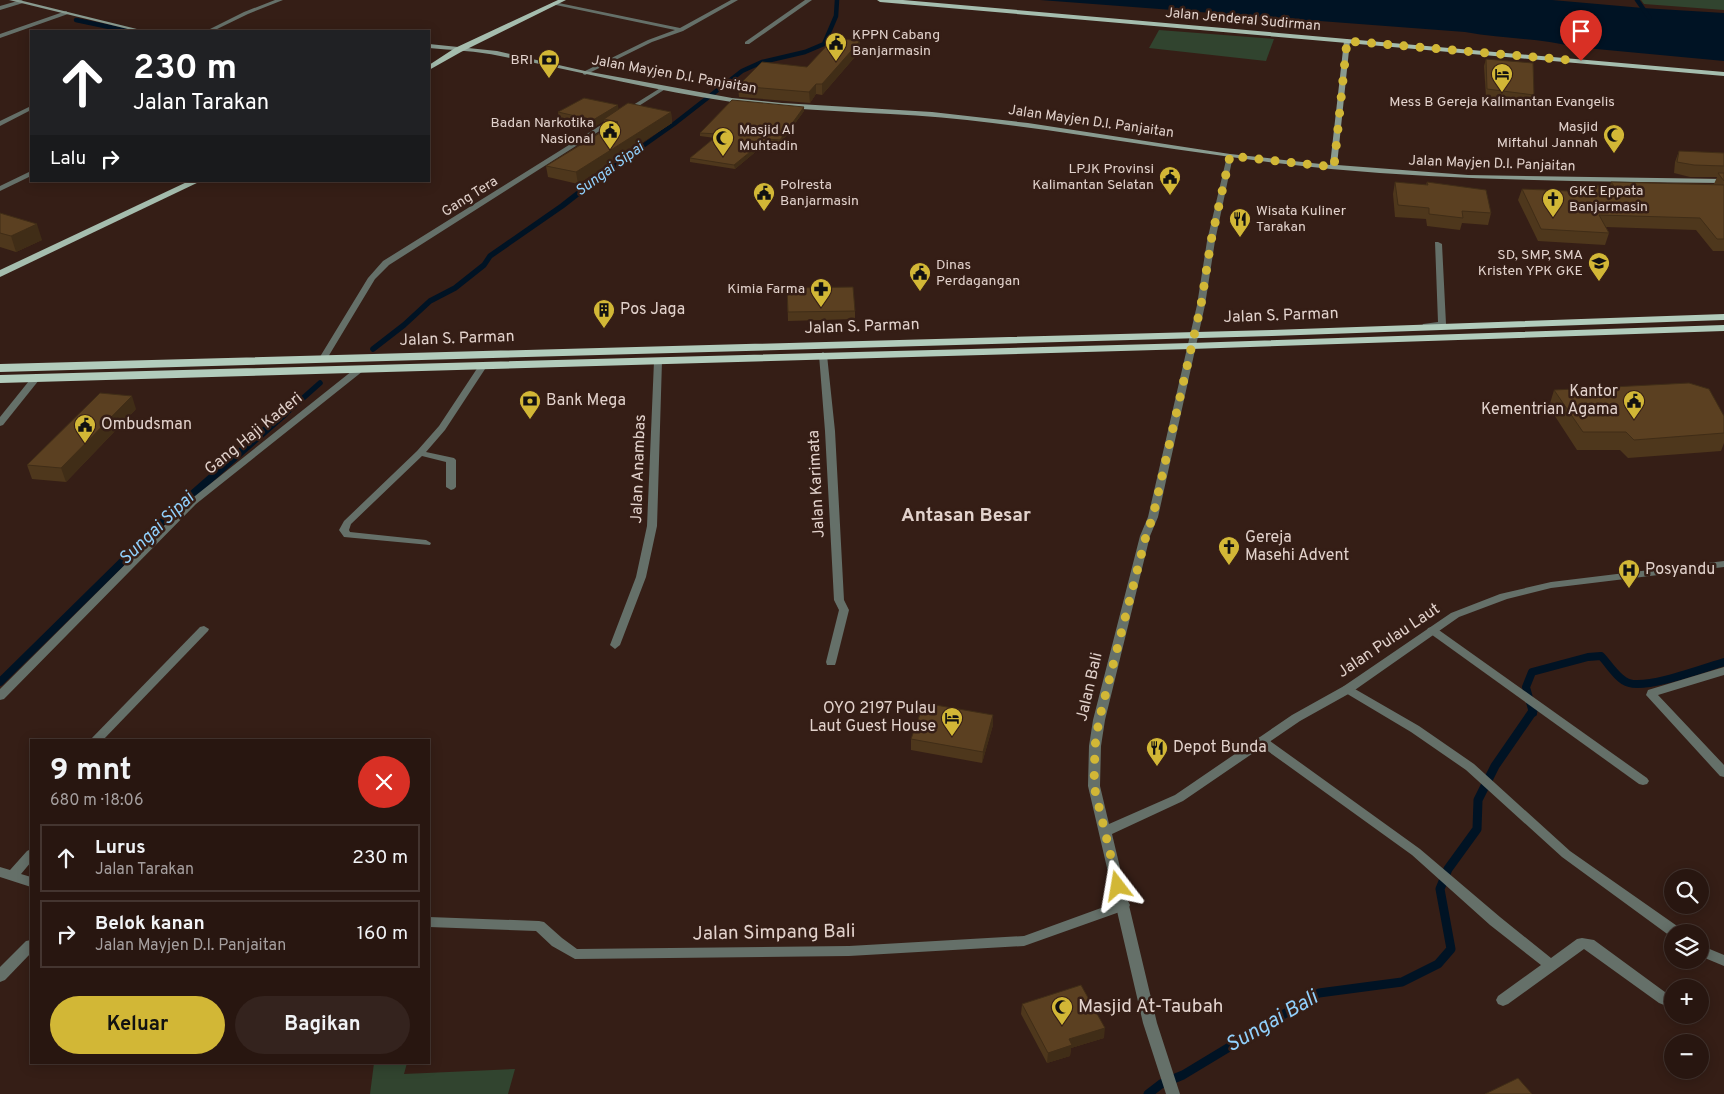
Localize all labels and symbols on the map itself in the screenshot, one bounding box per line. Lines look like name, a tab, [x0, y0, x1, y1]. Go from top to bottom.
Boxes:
street label: Jalan Jenderal Sudirman	[1164, 5, 1322, 35]
pin	[1560, 10, 1602, 61]
place label: KPPN Cabang Banjarmasin	[852, 27, 940, 60]
public building icon: KPPN Cabang Banjarmasin	[824, 31, 848, 62]
bank icon: BRI	[537, 48, 561, 79]
place label: BRI	[511, 52, 533, 69]
street label: Jalan Mayjen D.I. Panjaitan	[590, 52, 758, 98]
hotel icon: Mess B Gereja Kalimantan Evangelis	[1490, 62, 1514, 93]
place label: Mess B Gereja Kalimantan Evangelis	[1389, 94, 1615, 111]
street label: Jalan Mayjen D.I. Panjaitan	[1007, 102, 1175, 142]
place label: Badan Narkotika Nasional	[490, 115, 594, 148]
public building icon: Badan Narkotika Nasional	[598, 119, 622, 150]
place label: Masjid Miftahul Jannah	[1497, 119, 1598, 152]
place label: Masjid Al Muhtadin	[739, 122, 798, 155]
mosque icon: Masjid Miftahul Jannah	[1602, 123, 1626, 154]
mosque icon: Masjid Al Muhtadin	[711, 126, 735, 157]
water label: Sungai Sipai	[572, 138, 649, 201]
street label: Jalan Mayjen D.I. Panjaitan	[1408, 153, 1576, 175]
place label: LPJK Provinsi Kalimantan Selatan	[1032, 161, 1154, 194]
public building icon: LPJK Provinsi Kalimantan Selatan	[1158, 165, 1182, 196]
street label: Gang Tera	[439, 173, 501, 221]
place label: Polresta Banjarmasin	[780, 177, 859, 210]
public building icon: Polresta Banjarmasin	[752, 181, 776, 212]
place label: GKE Eppata Banjarmasin	[1569, 183, 1648, 216]
church icon: GKE Eppata Banjarmasin	[1541, 187, 1565, 218]
place label: Wisata Kuliner Tarakan	[1256, 203, 1347, 236]
restaurant icon: Wisata Kuliner Tarakan	[1228, 207, 1252, 238]
place label: SD, SMP, SMA Kristen YPK GKE	[1478, 247, 1583, 280]
school or university icon: SD, SMP, SMA Kristen YPK GKE	[1587, 251, 1611, 282]
place label: Dinas Perdagangan	[936, 257, 1020, 290]
public building icon: Dinas Perdagangan	[908, 261, 932, 292]
pharmacy icon: Kimia Farma	[809, 277, 833, 308]
place label: Kimia Farma	[727, 281, 805, 298]
building icon: Pos Jaga	[592, 298, 616, 329]
place label: Pos Jaga	[620, 300, 685, 320]
street label: Jalan S. Parman	[1223, 304, 1339, 328]
street label: Jalan S. Parman	[804, 315, 920, 339]
street label: Jalan S. Parman	[399, 327, 515, 351]
place label: Kantor Kementrian Agama	[1481, 382, 1618, 420]
street label: Gang Haji Kaderi	[201, 388, 307, 480]
bank icon: Bank Mega	[518, 389, 542, 420]
public building icon: Kantor Kementrian Agama	[1622, 389, 1646, 420]
place label: Bank Mega	[546, 391, 626, 411]
public building icon: Ombudsman	[73, 413, 97, 444]
street label: Jalan Anambas	[627, 414, 651, 524]
place label: Ombudsman	[101, 415, 192, 435]
street label: Jalan Karimata	[804, 430, 830, 538]
water label: Sungai Sipai	[114, 486, 201, 571]
district label: Antasan Besar	[901, 504, 1031, 528]
place label: Gereja Masehi Advent	[1245, 528, 1349, 566]
church icon: Gereja Masehi Advent	[1217, 535, 1241, 566]
hospital icon: Posyandu	[1617, 558, 1641, 589]
place label: Posyandu	[1645, 560, 1715, 580]
street label: Jalan Pulau Laut	[1334, 599, 1444, 683]
street label: Jalan Bali	[1072, 651, 1108, 723]
place label: OYO 2197 Pulau Laut Guest House	[809, 699, 936, 737]
hotel icon: OYO 2197 Pulau Laut Guest House	[940, 706, 964, 737]
restaurant icon: Depot Bunda	[1145, 736, 1169, 767]
place label: Depot Bunda	[1173, 738, 1267, 758]
position arrow	[1091, 859, 1143, 911]
street label: Jalan Simpang Bali	[692, 920, 856, 946]
water label: Sungai Bali	[1221, 984, 1324, 1059]
mosque icon: Masjid At-Taubah	[1050, 995, 1074, 1026]
place label: Masjid At-Taubah	[1078, 995, 1223, 1019]

